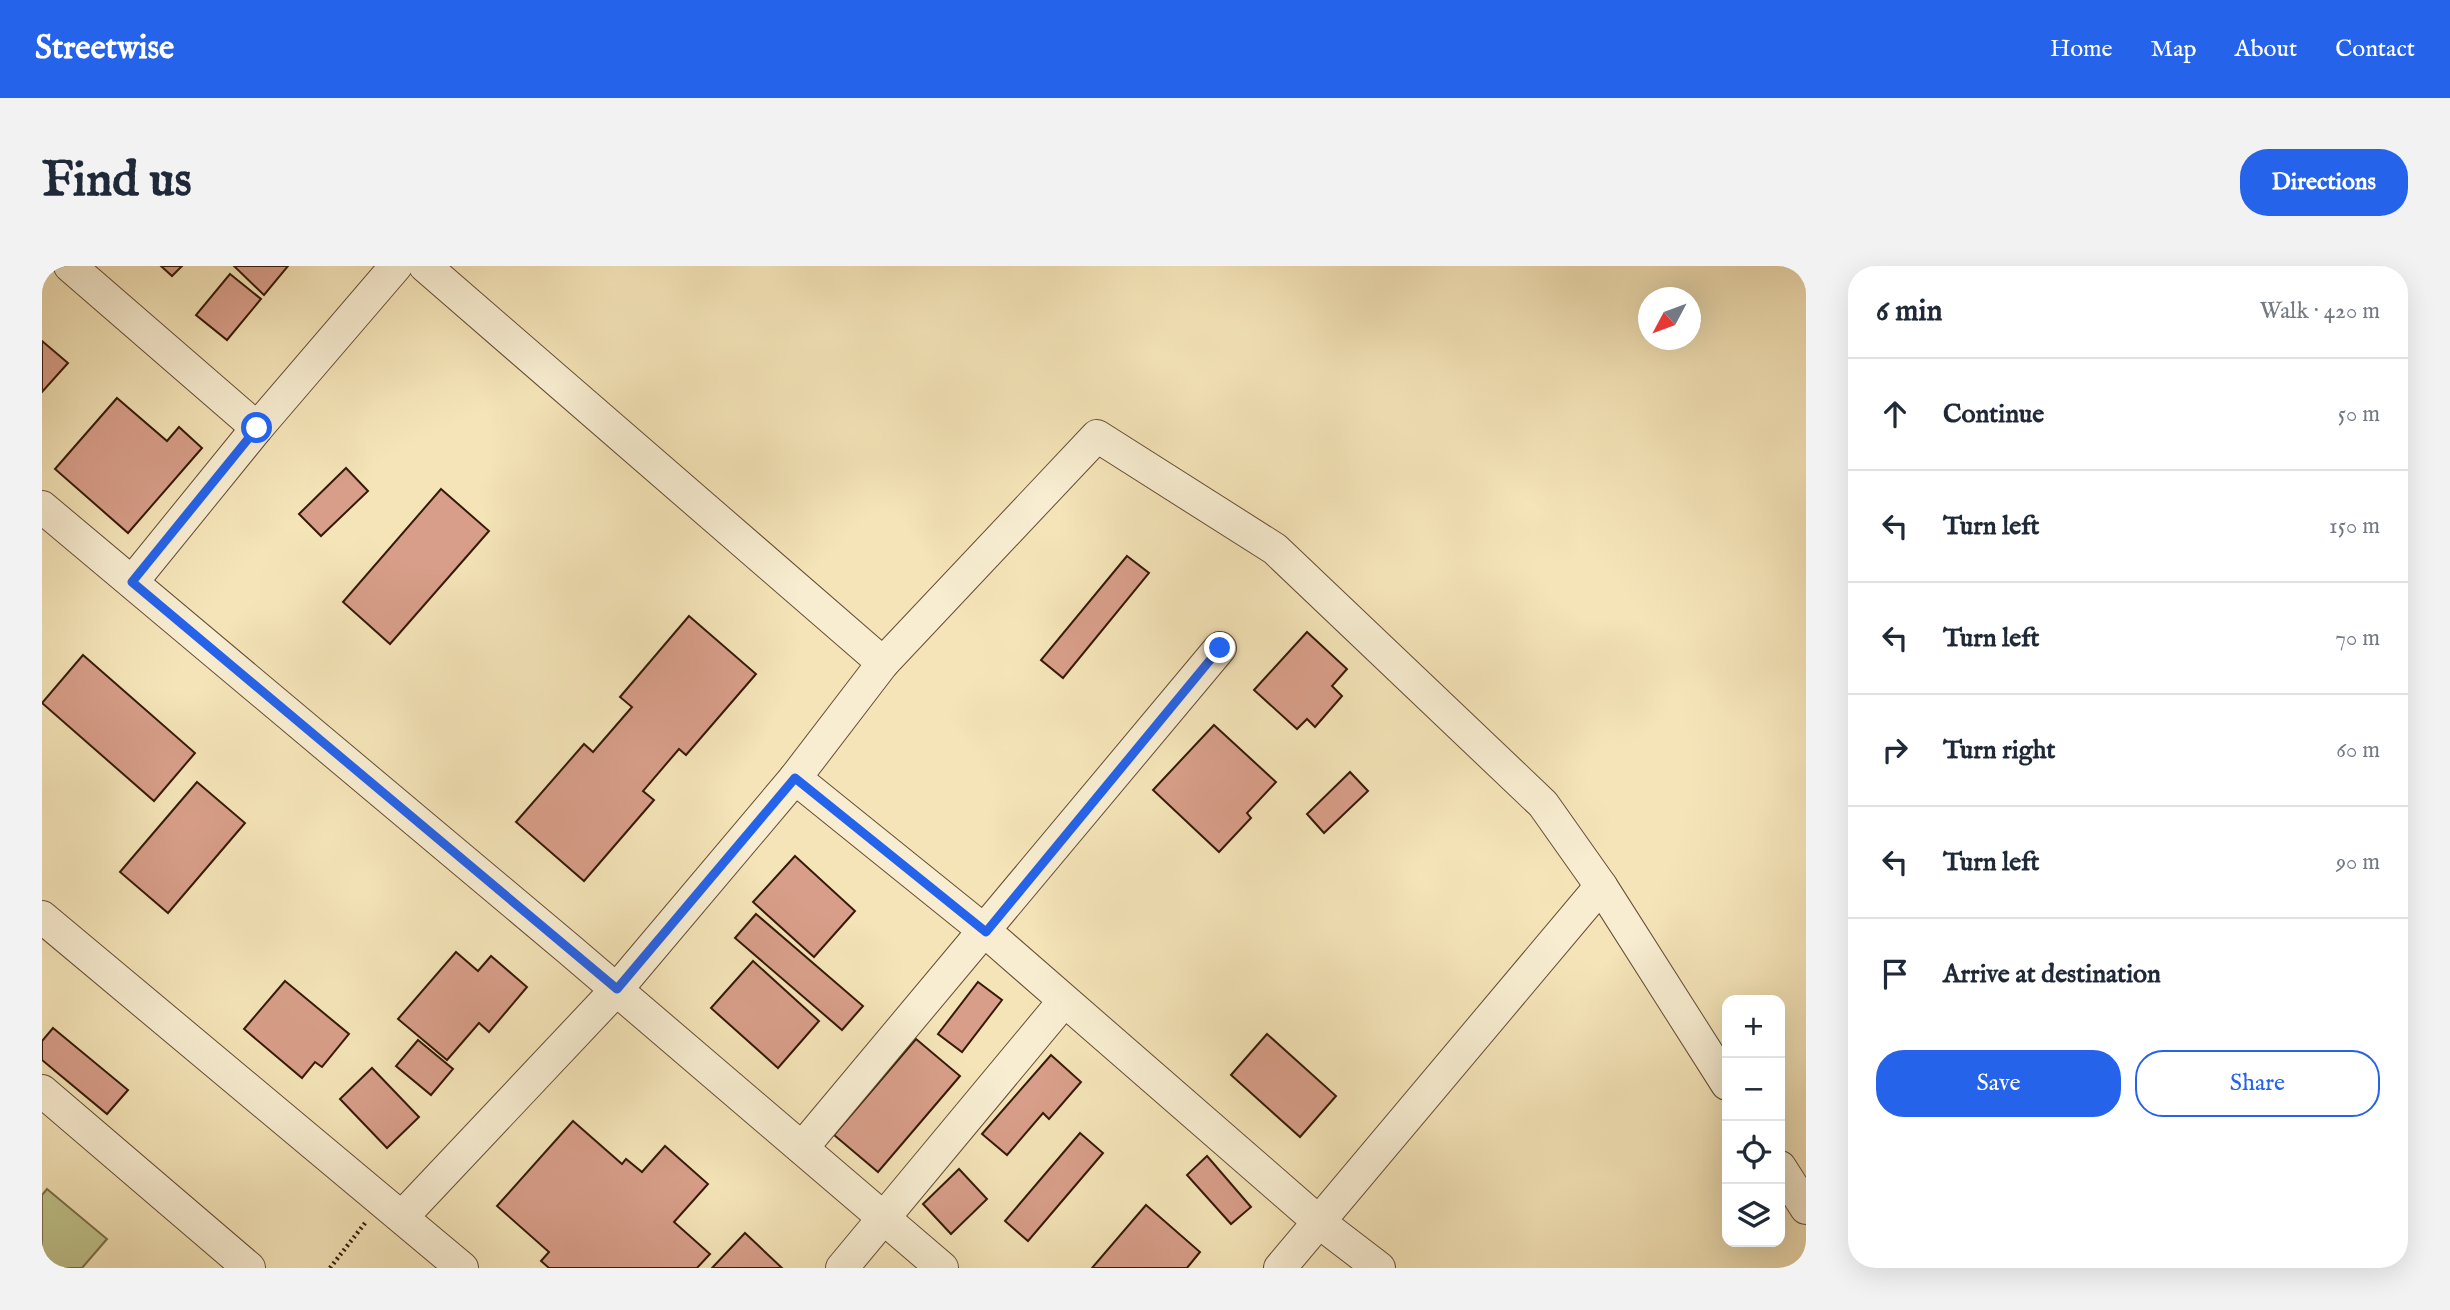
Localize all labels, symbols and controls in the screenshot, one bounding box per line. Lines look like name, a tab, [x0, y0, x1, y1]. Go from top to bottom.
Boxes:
text: Streetwise	[35, 28, 174, 70]
text: Home	[2050, 34, 2113, 65]
text: Map	[2151, 34, 2197, 65]
text: About	[2235, 34, 2297, 65]
text: Contact	[2335, 34, 2415, 65]
button: Directions	[2240, 149, 2408, 216]
text: Find us	[42, 151, 192, 213]
north arrow	[1638, 287, 1701, 350]
text: 6 min	[1876, 293, 1942, 331]
text: Walk · 420 m	[2260, 297, 2380, 326]
icon: ahead	[1876, 395, 1914, 433]
text: Continue	[1943, 398, 2044, 431]
text: 50 m	[2338, 400, 2380, 429]
route start	[241, 412, 272, 443]
icon: left	[1876, 507, 1914, 545]
text: Turn left	[1943, 510, 2040, 543]
text: 150 m	[2329, 512, 2380, 541]
icon: left	[1876, 619, 1914, 657]
text: Turn left	[1943, 622, 2040, 655]
text: 70 m	[2335, 624, 2380, 653]
route end	[1204, 632, 1235, 663]
icon: right	[1876, 731, 1914, 769]
text: Turn right	[1943, 734, 2056, 767]
text: 60 m	[2336, 736, 2380, 765]
icon: left	[1876, 843, 1914, 881]
text: Turn left	[1943, 846, 2040, 879]
text: 90 m	[2336, 848, 2380, 877]
icon: arrive	[1876, 955, 1914, 993]
text: Arrive at destination	[1943, 958, 2161, 991]
map controls	[1722, 995, 1785, 1247]
button: +	[1722, 995, 1785, 1058]
button: Save	[1876, 1050, 2121, 1117]
button: Share	[2135, 1050, 2380, 1117]
button: −	[1722, 1058, 1785, 1121]
button: locate	[1722, 1121, 1785, 1184]
button: layers	[1722, 1184, 1785, 1247]

